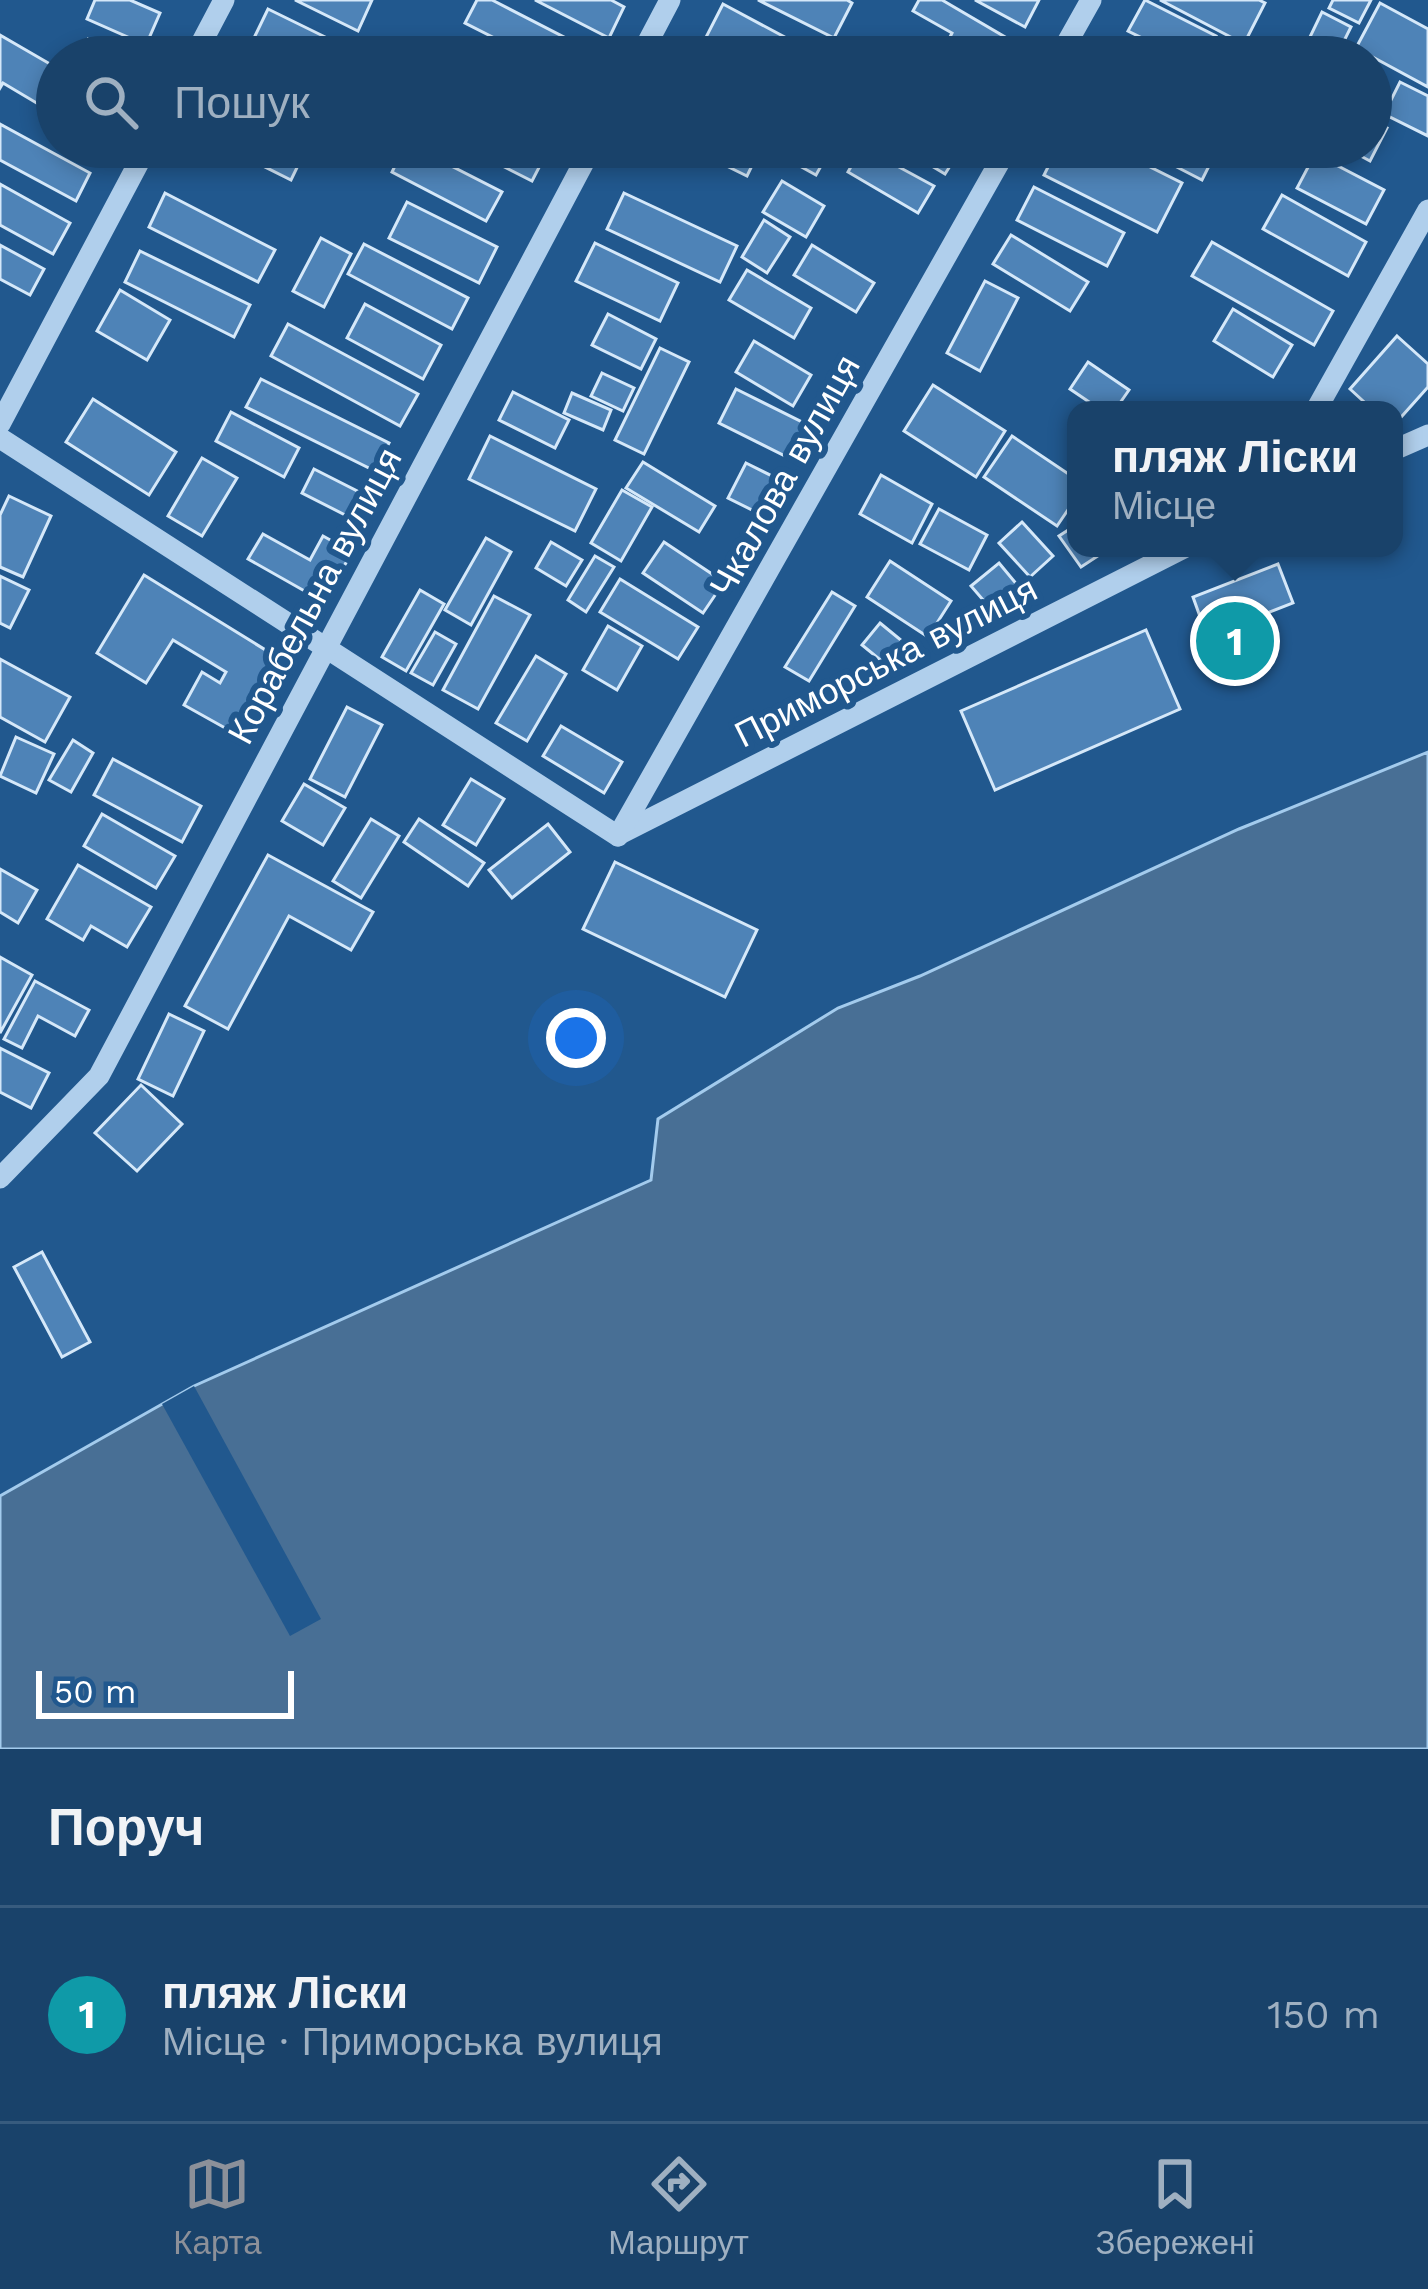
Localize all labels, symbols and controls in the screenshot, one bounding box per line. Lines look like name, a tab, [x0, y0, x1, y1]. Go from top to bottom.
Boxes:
search box	[36, 36, 1392, 168]
icon: search	[78, 69, 144, 135]
text: Пошук	[174, 76, 310, 129]
street label: Чкалова вулиця	[701, 348, 869, 604]
popup	[1067, 401, 1403, 557]
text: пляж Ліски	[1112, 430, 1358, 483]
street label: Корабельна вулиця	[219, 441, 411, 751]
text: Місце	[1112, 483, 1216, 528]
street label: Приморська вулиця	[728, 568, 1044, 756]
pin: 1	[1196, 596, 1274, 686]
your location	[546, 1008, 606, 1068]
scale bar	[36, 1665, 294, 1718]
text: 50 m	[54, 1672, 136, 1711]
text: Поруч	[48, 1798, 204, 1857]
text: пляж Ліски	[162, 1966, 408, 2019]
text: 1	[79, 1992, 95, 2037]
text: 150 m	[1267, 1992, 1380, 2037]
text: Місце · Приморська вулиця	[162, 2019, 663, 2064]
tab: Карта	[173, 2151, 262, 2262]
tab: Маршрут	[608, 2151, 749, 2262]
tab: Збережені	[1096, 2151, 1255, 2262]

